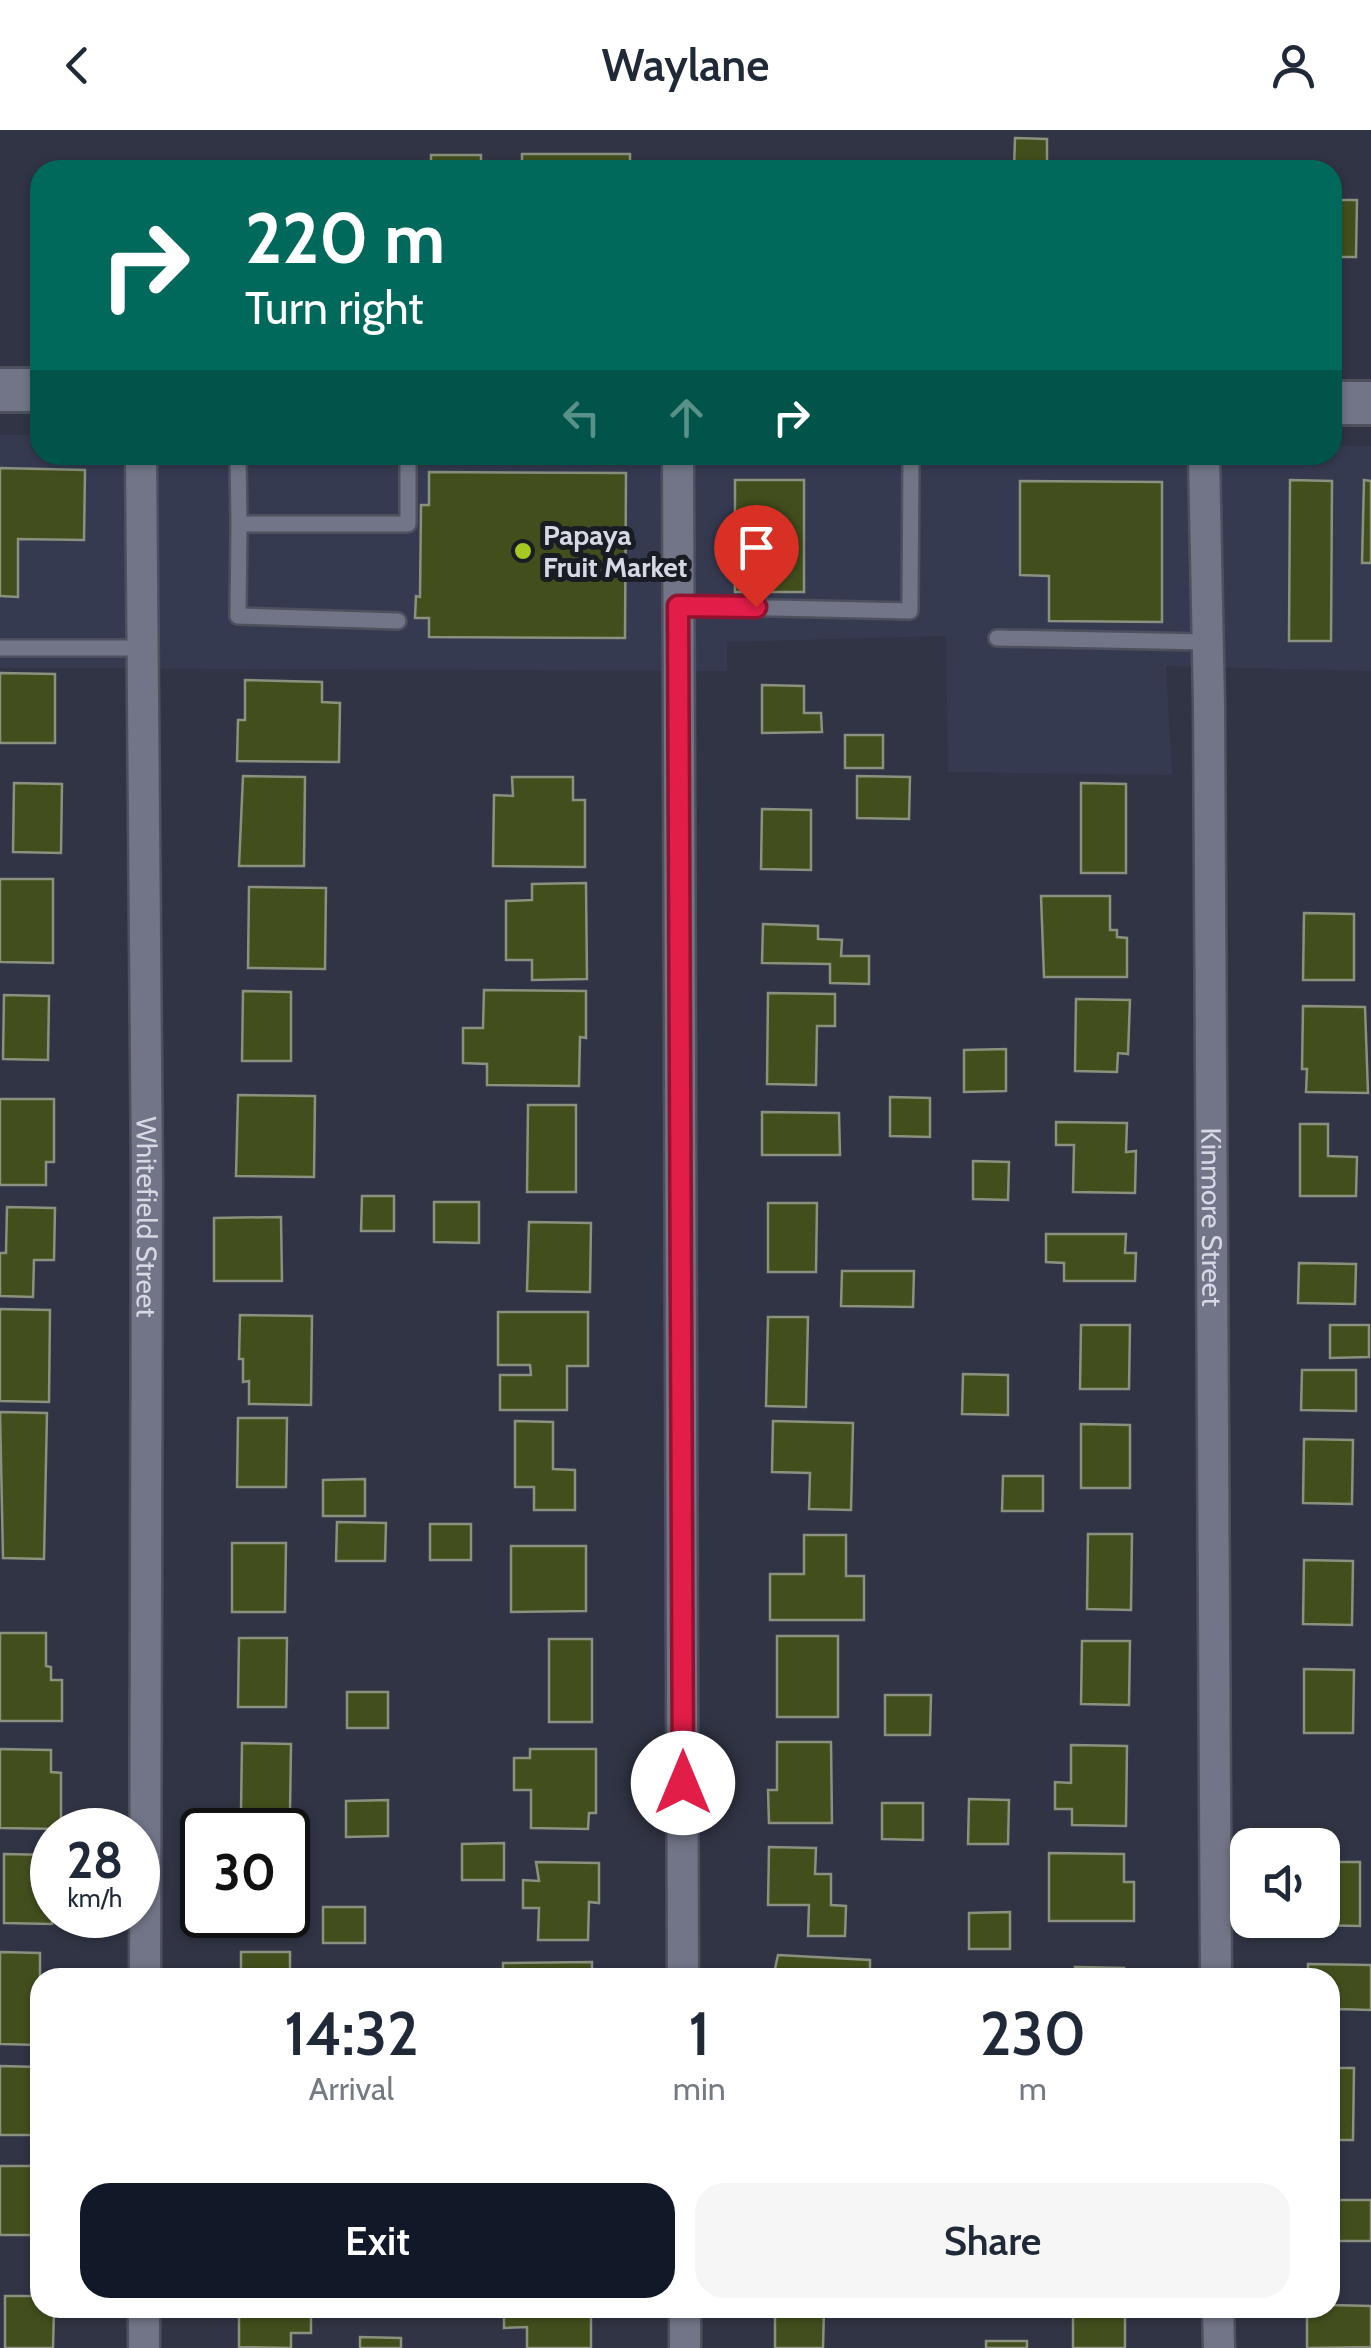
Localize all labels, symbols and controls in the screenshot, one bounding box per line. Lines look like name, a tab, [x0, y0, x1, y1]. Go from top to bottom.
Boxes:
icon: back	[50, 38, 105, 93]
text: Waylane	[602, 38, 769, 92]
icon: person	[1266, 38, 1321, 93]
text: 220 m	[245, 195, 445, 281]
icon: right	[80, 200, 210, 330]
text: Turn right	[245, 281, 424, 335]
icon: left	[554, 390, 609, 445]
icon: ahead	[659, 390, 714, 445]
icon: right	[764, 390, 819, 445]
pin	[714, 505, 799, 608]
place label: Papaya Fruit Market	[543, 518, 687, 584]
icon: arrive	[729, 520, 784, 575]
marker: Papaya Fruit Market	[512, 540, 534, 562]
street label: Whitefield Street	[129, 1116, 164, 1318]
street label: Kinmore Street	[1194, 1127, 1229, 1307]
position arrow	[631, 1731, 735, 1835]
speed limit sign: 30	[180, 1808, 310, 1938]
map controls	[1230, 1828, 1340, 1938]
button: sound	[1230, 1828, 1340, 1938]
text: 28	[67, 1830, 123, 1891]
text: km/h	[68, 1883, 122, 1913]
text: 14:32	[284, 1997, 419, 2070]
text: 1	[689, 1997, 710, 2070]
text: 230	[980, 1997, 1086, 2070]
text: Arrival	[309, 2069, 394, 2108]
text: min	[673, 2069, 726, 2108]
text: m	[1019, 2069, 1047, 2108]
button: Exit	[80, 2183, 675, 2298]
button: Share	[695, 2183, 1290, 2298]

